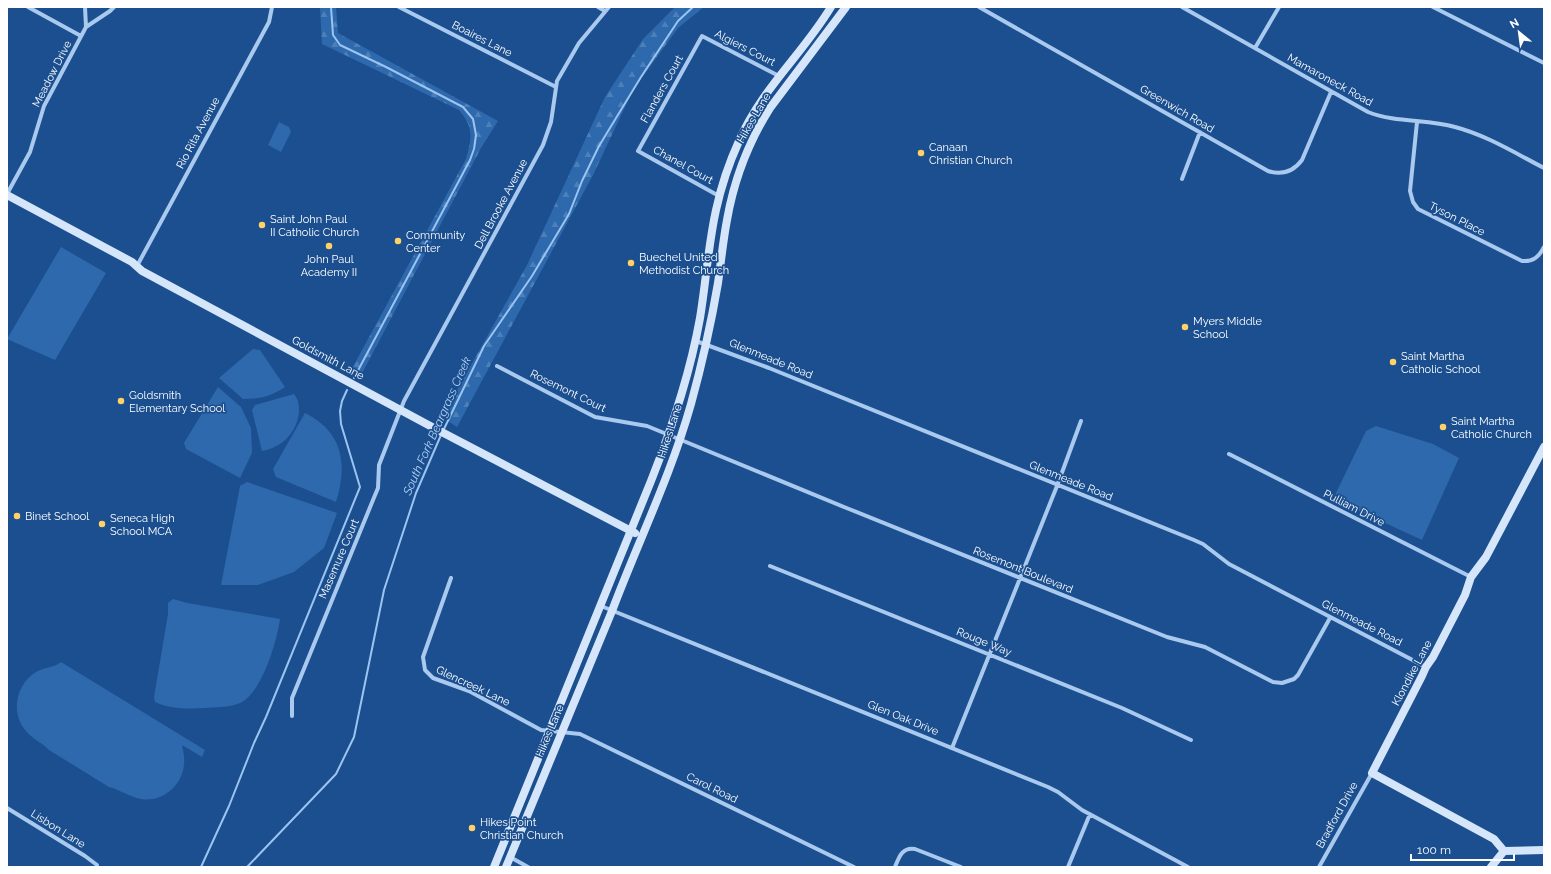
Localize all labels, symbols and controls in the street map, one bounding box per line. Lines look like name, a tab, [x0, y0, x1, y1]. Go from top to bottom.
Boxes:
north arrow	[1499, 12, 1539, 52]
text: N	[1508, 16, 1521, 31]
street label: Boaires Lane	[450, 18, 515, 60]
street label: Algiers Court	[713, 27, 778, 69]
street label: Meadow Drive	[30, 38, 75, 109]
street label: Mamaroneck Road	[1285, 51, 1375, 109]
street label: Flanders Court	[638, 53, 686, 125]
street label: Greenwich Road	[1137, 82, 1217, 136]
street label: Hikes Lane	[734, 90, 774, 145]
street label: Rio Rita Avenue	[174, 95, 223, 171]
place label: Canaan Christian Church	[929, 141, 1012, 167]
street label: Chanel Court	[651, 143, 715, 187]
marker: Canaan Christian Church	[916, 148, 926, 158]
street label: Dell Brooke Avenue	[472, 156, 530, 251]
street label: Tyson Place	[1427, 199, 1488, 239]
place label: Saint John Paul II Catholic Church	[270, 213, 359, 239]
marker: Saint John Paul II Catholic Church	[257, 220, 267, 230]
place label: Community Center	[406, 229, 465, 255]
marker: Community Center	[393, 236, 403, 246]
marker: John Paul Academy II	[324, 241, 334, 251]
place label: Buechel United Methodist Church	[639, 251, 729, 277]
place label: John Paul Academy II	[301, 253, 357, 279]
marker: Buechel United Methodist Church	[626, 258, 636, 268]
place label: Myers Middle School	[1193, 315, 1263, 341]
marker: Myers Middle School	[1180, 322, 1190, 332]
street label: Goldsmith Lane	[290, 333, 367, 383]
street label: Glenmeade Road	[727, 336, 815, 382]
place label: Saint Martha Catholic School	[1401, 350, 1481, 376]
water label: South Fork Beargrass Creek	[400, 354, 474, 498]
marker: Saint Martha Catholic School	[1388, 357, 1398, 367]
street label: Rosemont Court	[528, 367, 608, 415]
place label: Goldsmith Elementary School	[129, 389, 225, 415]
marker: Goldsmith Elementary School	[116, 396, 126, 406]
street label: Hikes Lane	[655, 402, 685, 460]
place label: Saint Martha Catholic Church	[1451, 415, 1532, 441]
marker: Saint Martha Catholic Church	[1438, 422, 1448, 432]
street label: Glenmeade Road	[1027, 458, 1115, 504]
street label: Pulliam Drive	[1321, 487, 1387, 529]
place label: Binet School	[25, 510, 89, 523]
marker: Binet School	[12, 511, 22, 521]
place label: Seneca High School MCA	[110, 512, 175, 538]
street label: Masemure Court	[316, 517, 362, 601]
marker: Seneca High School MCA	[97, 519, 107, 529]
street label: Rosemont Boulevard	[971, 544, 1075, 596]
street label: Glenmeade Road	[1319, 597, 1405, 649]
street label: Rouge Way	[954, 625, 1014, 659]
street label: Klondike Lane	[1389, 638, 1435, 708]
street label: Glencreek Lane	[434, 663, 513, 709]
street label: Glen Oak Drive	[865, 698, 941, 738]
street label: Hikes Lane	[533, 702, 567, 759]
street label: Carol Road	[684, 770, 740, 806]
street label: Bradford Drive	[1313, 779, 1361, 850]
street label: Lisbon Lane	[28, 807, 88, 851]
place label: Hikes Point Christian Church	[480, 816, 563, 842]
marker: Hikes Point Christian Church	[467, 823, 477, 833]
scale bar	[1411, 836, 1514, 862]
text: 100 m	[1417, 843, 1451, 857]

